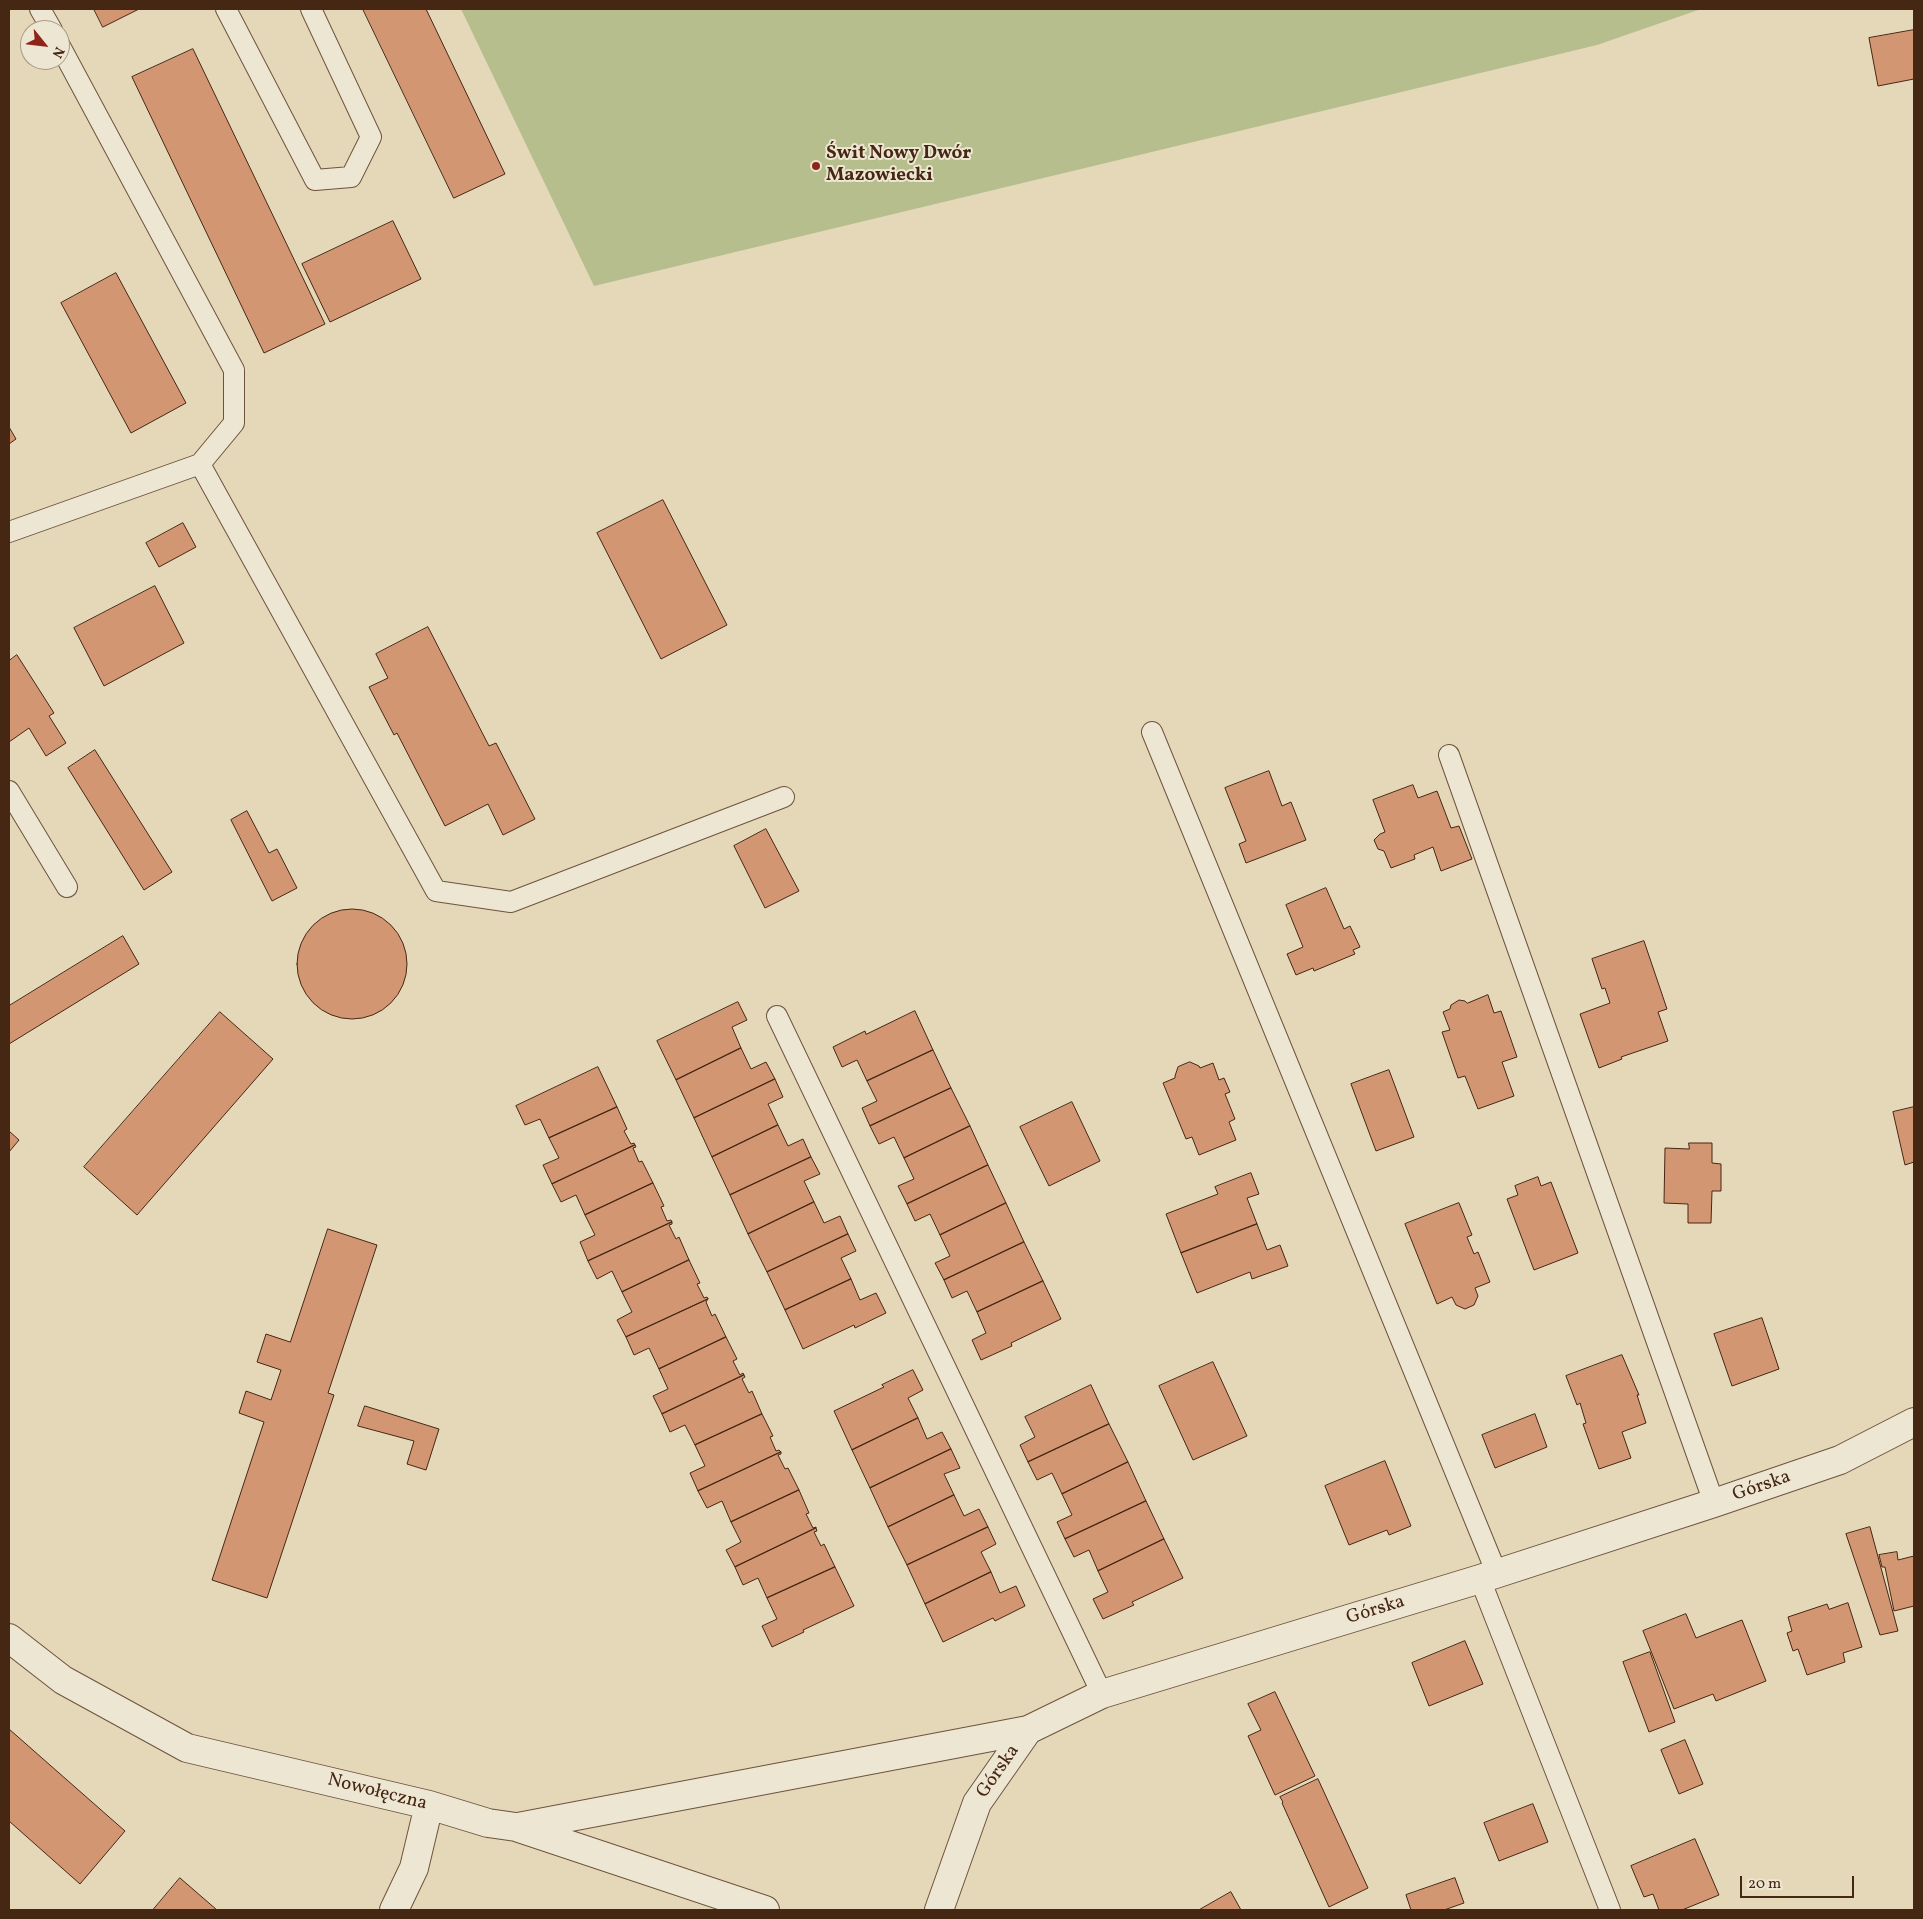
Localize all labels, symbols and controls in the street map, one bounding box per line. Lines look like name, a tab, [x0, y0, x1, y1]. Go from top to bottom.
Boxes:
north arrow	[20, 20, 70, 70]
text: N	[47, 43, 68, 61]
place label: Świt Nowy Dwór Mazowiecki	[826, 144, 971, 188]
marker: Świt Nowy Dwór Mazowiecki	[810, 160, 822, 172]
street label: Górska	[1730, 1466, 1794, 1508]
street label: Górska	[1344, 1591, 1408, 1631]
street label: Górska	[972, 1741, 1026, 1803]
street label: Nowołęczna	[325, 1770, 429, 1816]
scale bar	[1743, 1866, 1857, 1898]
text: 20 m	[1748, 1874, 1781, 1895]

